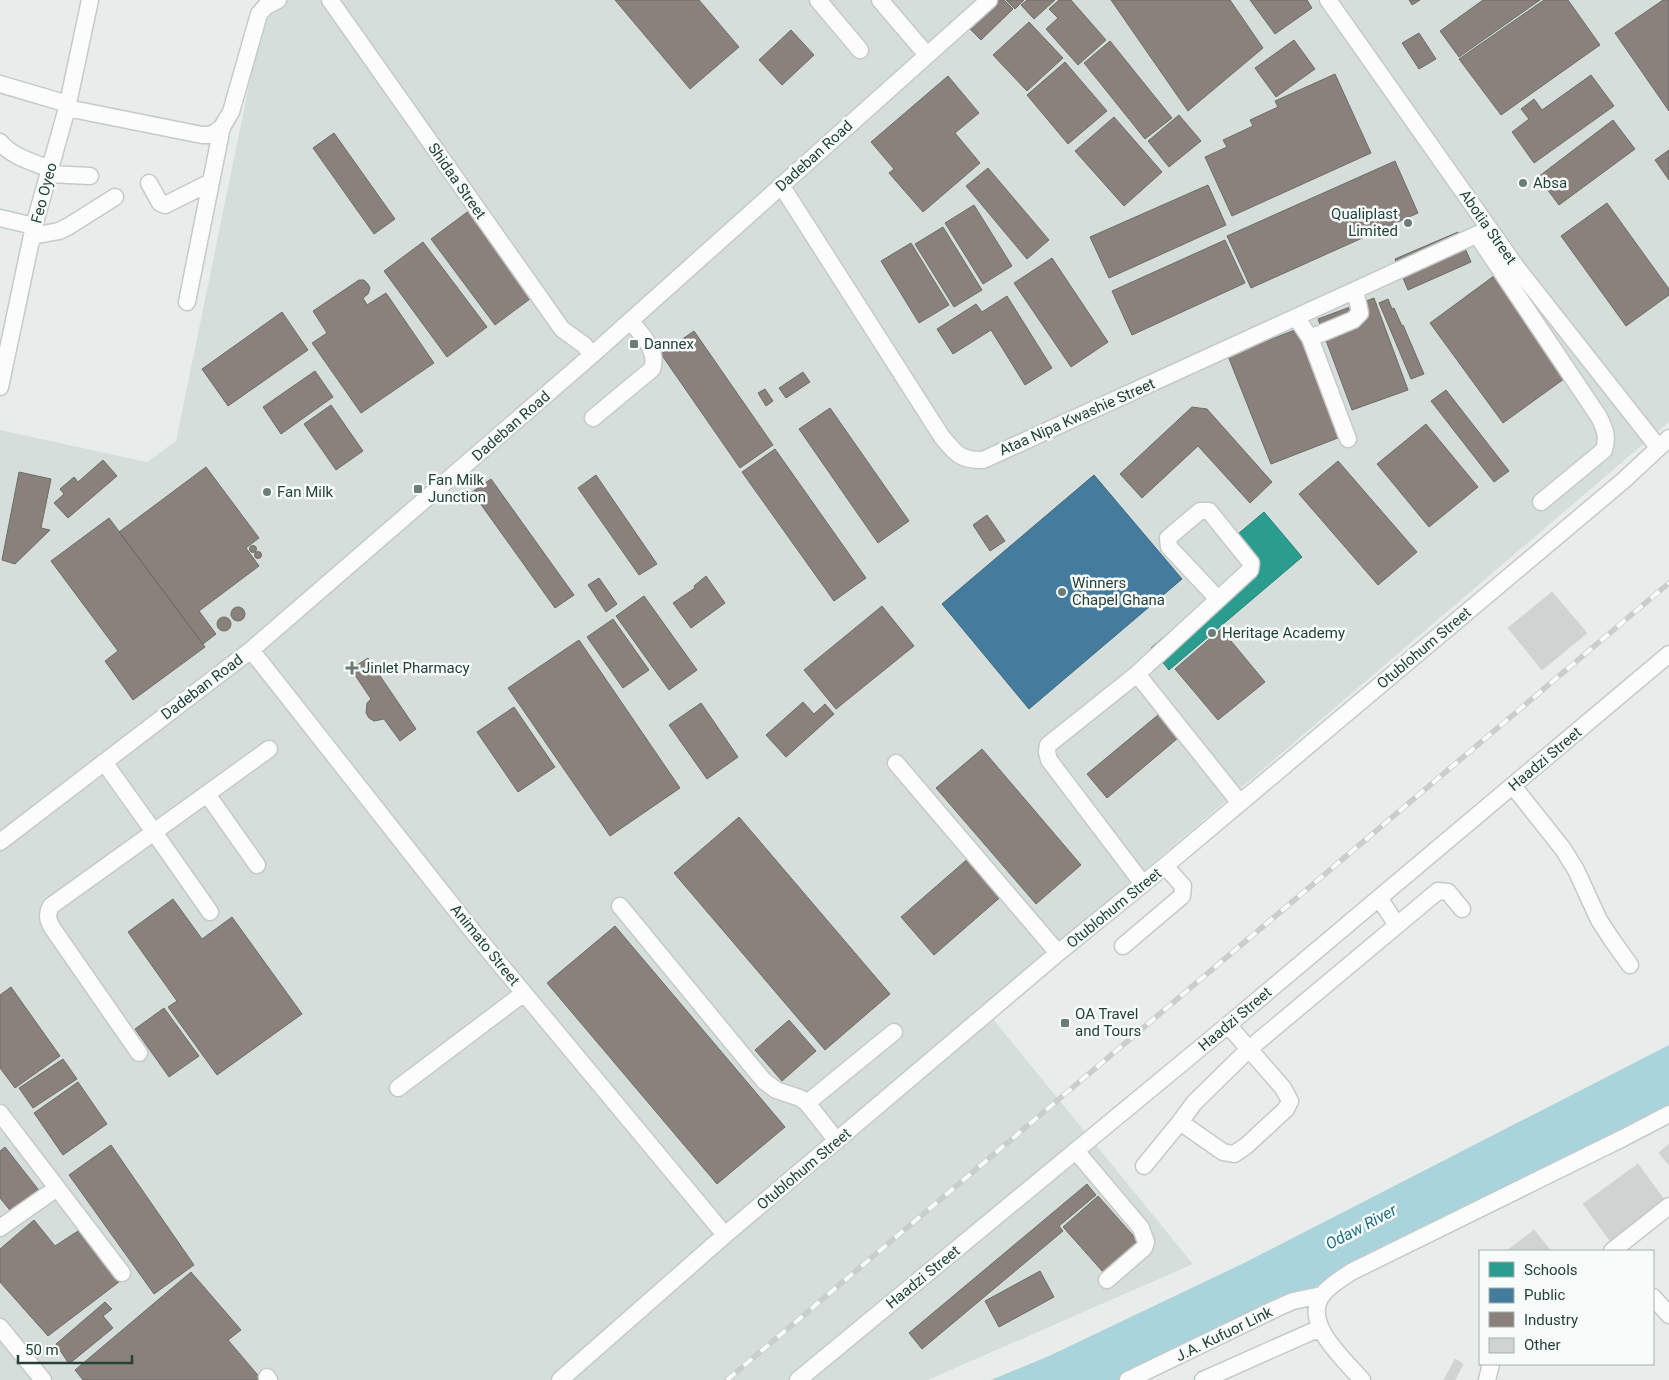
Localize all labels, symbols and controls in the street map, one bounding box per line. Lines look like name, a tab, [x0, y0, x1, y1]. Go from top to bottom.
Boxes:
street label: Dadeban Road	[772, 117, 856, 195]
street label: Shidaa Street	[424, 139, 490, 223]
street label: Feo Oyeo	[27, 161, 61, 225]
place label: Absa	[1533, 174, 1567, 192]
marker: Absa	[1517, 177, 1529, 189]
street label: Abotia Street	[1456, 186, 1520, 268]
place label: Qualiplast Limited	[1331, 205, 1398, 240]
marker: Qualiplast Limited	[1402, 217, 1414, 229]
place label: Dannex	[644, 335, 695, 353]
marker: Dannex	[628, 338, 640, 350]
street label: Ataa Nipa Kwashie Street	[996, 374, 1158, 459]
street label: Dadeban Road	[468, 387, 554, 465]
place label: Fan Milk Junction	[428, 471, 486, 506]
place label: Fan Milk	[277, 483, 334, 501]
marker: Fan Milk Junction	[412, 483, 424, 495]
marker: Fan Milk	[261, 486, 273, 498]
place label: Winners Chapel Ghana	[1072, 574, 1165, 609]
marker: Winners Chapel Ghana	[1056, 586, 1068, 598]
street label: Otublohum Street	[1373, 603, 1475, 693]
place label: Heritage Academy	[1222, 624, 1345, 642]
marker: Heritage Academy	[1206, 627, 1218, 639]
street label: Dadeban Road	[158, 650, 246, 724]
place label: Jinlet Pharmacy	[362, 659, 470, 677]
marker: Jinlet Pharmacy	[346, 662, 358, 674]
street label: Haadzi Street	[1505, 723, 1585, 795]
street label: Otublohum Street	[1063, 864, 1165, 952]
street label: Animato Street	[447, 901, 523, 989]
street label: Haadzi Street	[1195, 983, 1275, 1055]
place label: OA Travel and Tours	[1075, 1005, 1141, 1040]
marker: OA Travel and Tours	[1059, 1017, 1071, 1029]
street label: Otublohum Street	[753, 1124, 855, 1214]
water label: Odaw River	[1322, 1200, 1400, 1254]
street label: Haadzi Street	[882, 1242, 964, 1312]
legend	[1479, 1250, 1654, 1365]
text: Schools	[1524, 1261, 1578, 1279]
text: Public	[1524, 1286, 1565, 1304]
street label: J.A. Kufuor Link	[1173, 1303, 1276, 1365]
text: Industry	[1524, 1311, 1578, 1329]
scale bar	[18, 1332, 131, 1364]
text: Other	[1524, 1336, 1561, 1354]
text: 50 m	[25, 1341, 59, 1359]

